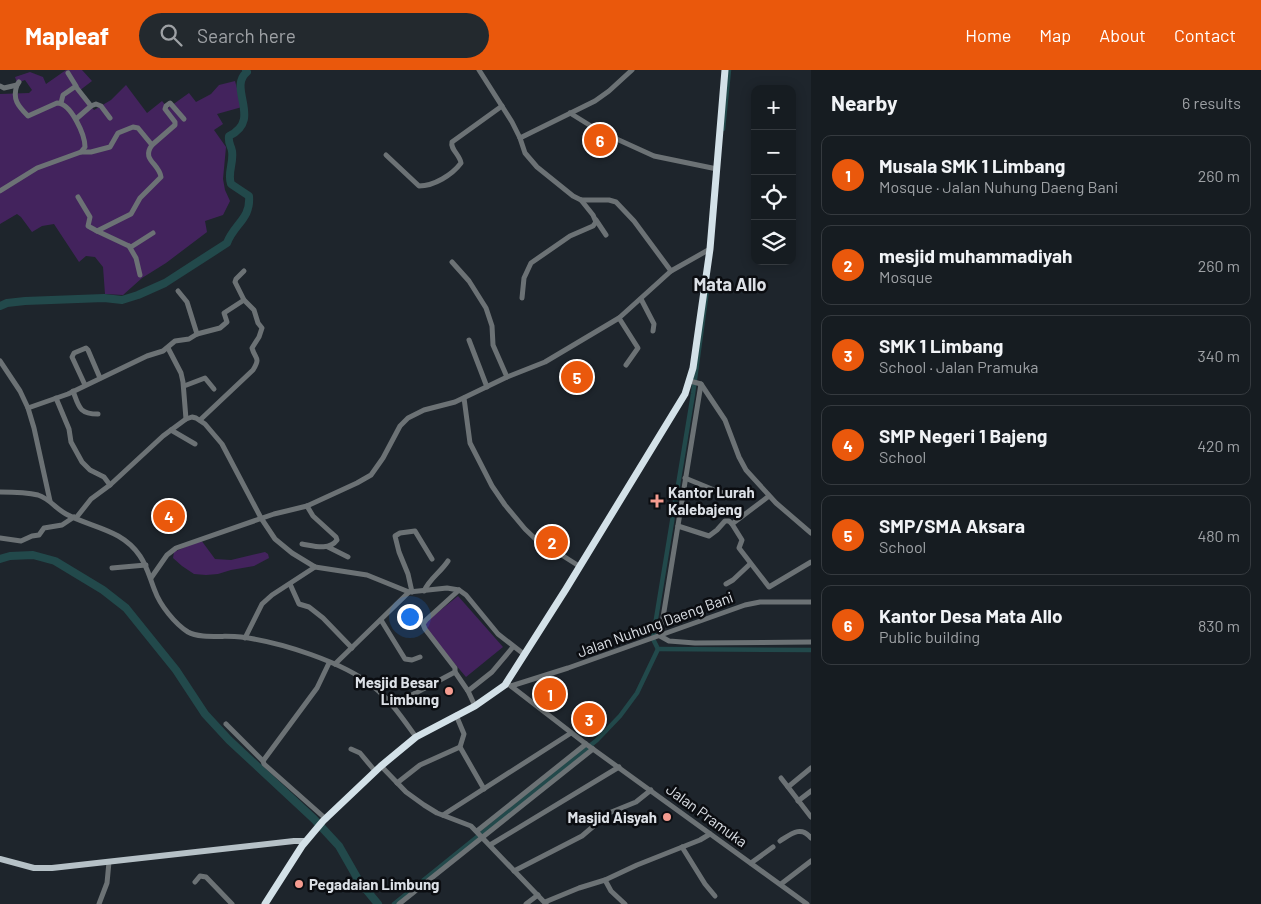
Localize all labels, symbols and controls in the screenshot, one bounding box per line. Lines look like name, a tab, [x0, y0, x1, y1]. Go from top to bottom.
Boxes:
search box	[139, 13, 489, 58]
text: Mapleaf	[25, 21, 109, 50]
icon: search	[157, 21, 185, 49]
text: Search here	[197, 24, 296, 47]
text: Home	[965, 24, 1011, 46]
text: Map	[1039, 24, 1071, 46]
text: About	[1099, 24, 1146, 46]
text: Contact	[1174, 24, 1236, 46]
map controls	[751, 85, 796, 265]
button: +	[751, 85, 796, 130]
text: Nearby	[831, 90, 897, 115]
text: 6 results	[1182, 93, 1241, 112]
pin: 6	[584, 121, 616, 159]
button: −	[751, 130, 796, 175]
text: Musala SMK 1 Limbang	[879, 154, 1065, 177]
text: 1	[845, 166, 851, 185]
text: 260 m	[1198, 166, 1240, 185]
button: locate	[751, 175, 796, 220]
text: Mosque · Jalan Nuhung Daeng Bani	[879, 177, 1118, 196]
button: layers	[751, 220, 796, 265]
text: mesjid muhammadiyah	[879, 244, 1072, 267]
text: 2	[844, 256, 852, 275]
text: 260 m	[1198, 256, 1240, 275]
text: Mosque	[879, 267, 933, 286]
district label: Mata Allo	[693, 273, 767, 295]
text: SMK 1 Limbang	[879, 334, 1003, 357]
text: 3	[844, 346, 852, 365]
text: 340 m	[1197, 346, 1240, 365]
text: School · Jalan Pramuka	[879, 357, 1038, 376]
pin: 5	[561, 358, 593, 396]
text: SMP Negeri 1 Bajeng	[879, 424, 1047, 447]
text: 4	[843, 436, 853, 455]
text: 420 m	[1197, 436, 1240, 455]
text: School	[879, 447, 926, 466]
place label: Kantor Lurah Kalebajeng	[668, 483, 755, 518]
marker: Kantor Lurah Kalebajeng	[650, 494, 664, 508]
pin: 4	[153, 497, 185, 535]
text: SMP/SMA Aksara	[879, 514, 1025, 537]
pin: 2	[536, 523, 568, 561]
text: 5	[844, 526, 852, 545]
text: 480 m	[1197, 526, 1240, 545]
text: School	[879, 537, 926, 556]
street label: Jalan Nuhung Daeng Bani	[574, 587, 736, 661]
your location	[397, 604, 423, 630]
text: Kantor Desa Mata Allo	[879, 604, 1062, 627]
text: 6	[844, 616, 852, 635]
text: 830 m	[1198, 616, 1240, 635]
text: Public building	[879, 627, 980, 646]
place label: Mesjid Besar Limbung	[355, 673, 439, 708]
pin: 1	[534, 675, 566, 713]
marker: Mesjid Besar Limbung	[443, 685, 455, 697]
pin: 3	[573, 700, 605, 738]
street label: Jalan Pramuka	[663, 780, 751, 850]
place label: Masjid Aisyah	[568, 808, 657, 826]
marker: Masjid Aisyah	[661, 811, 673, 823]
place label: Pegadaian Limbung	[309, 875, 439, 893]
marker: Pegadaian Limbung	[293, 878, 305, 890]

